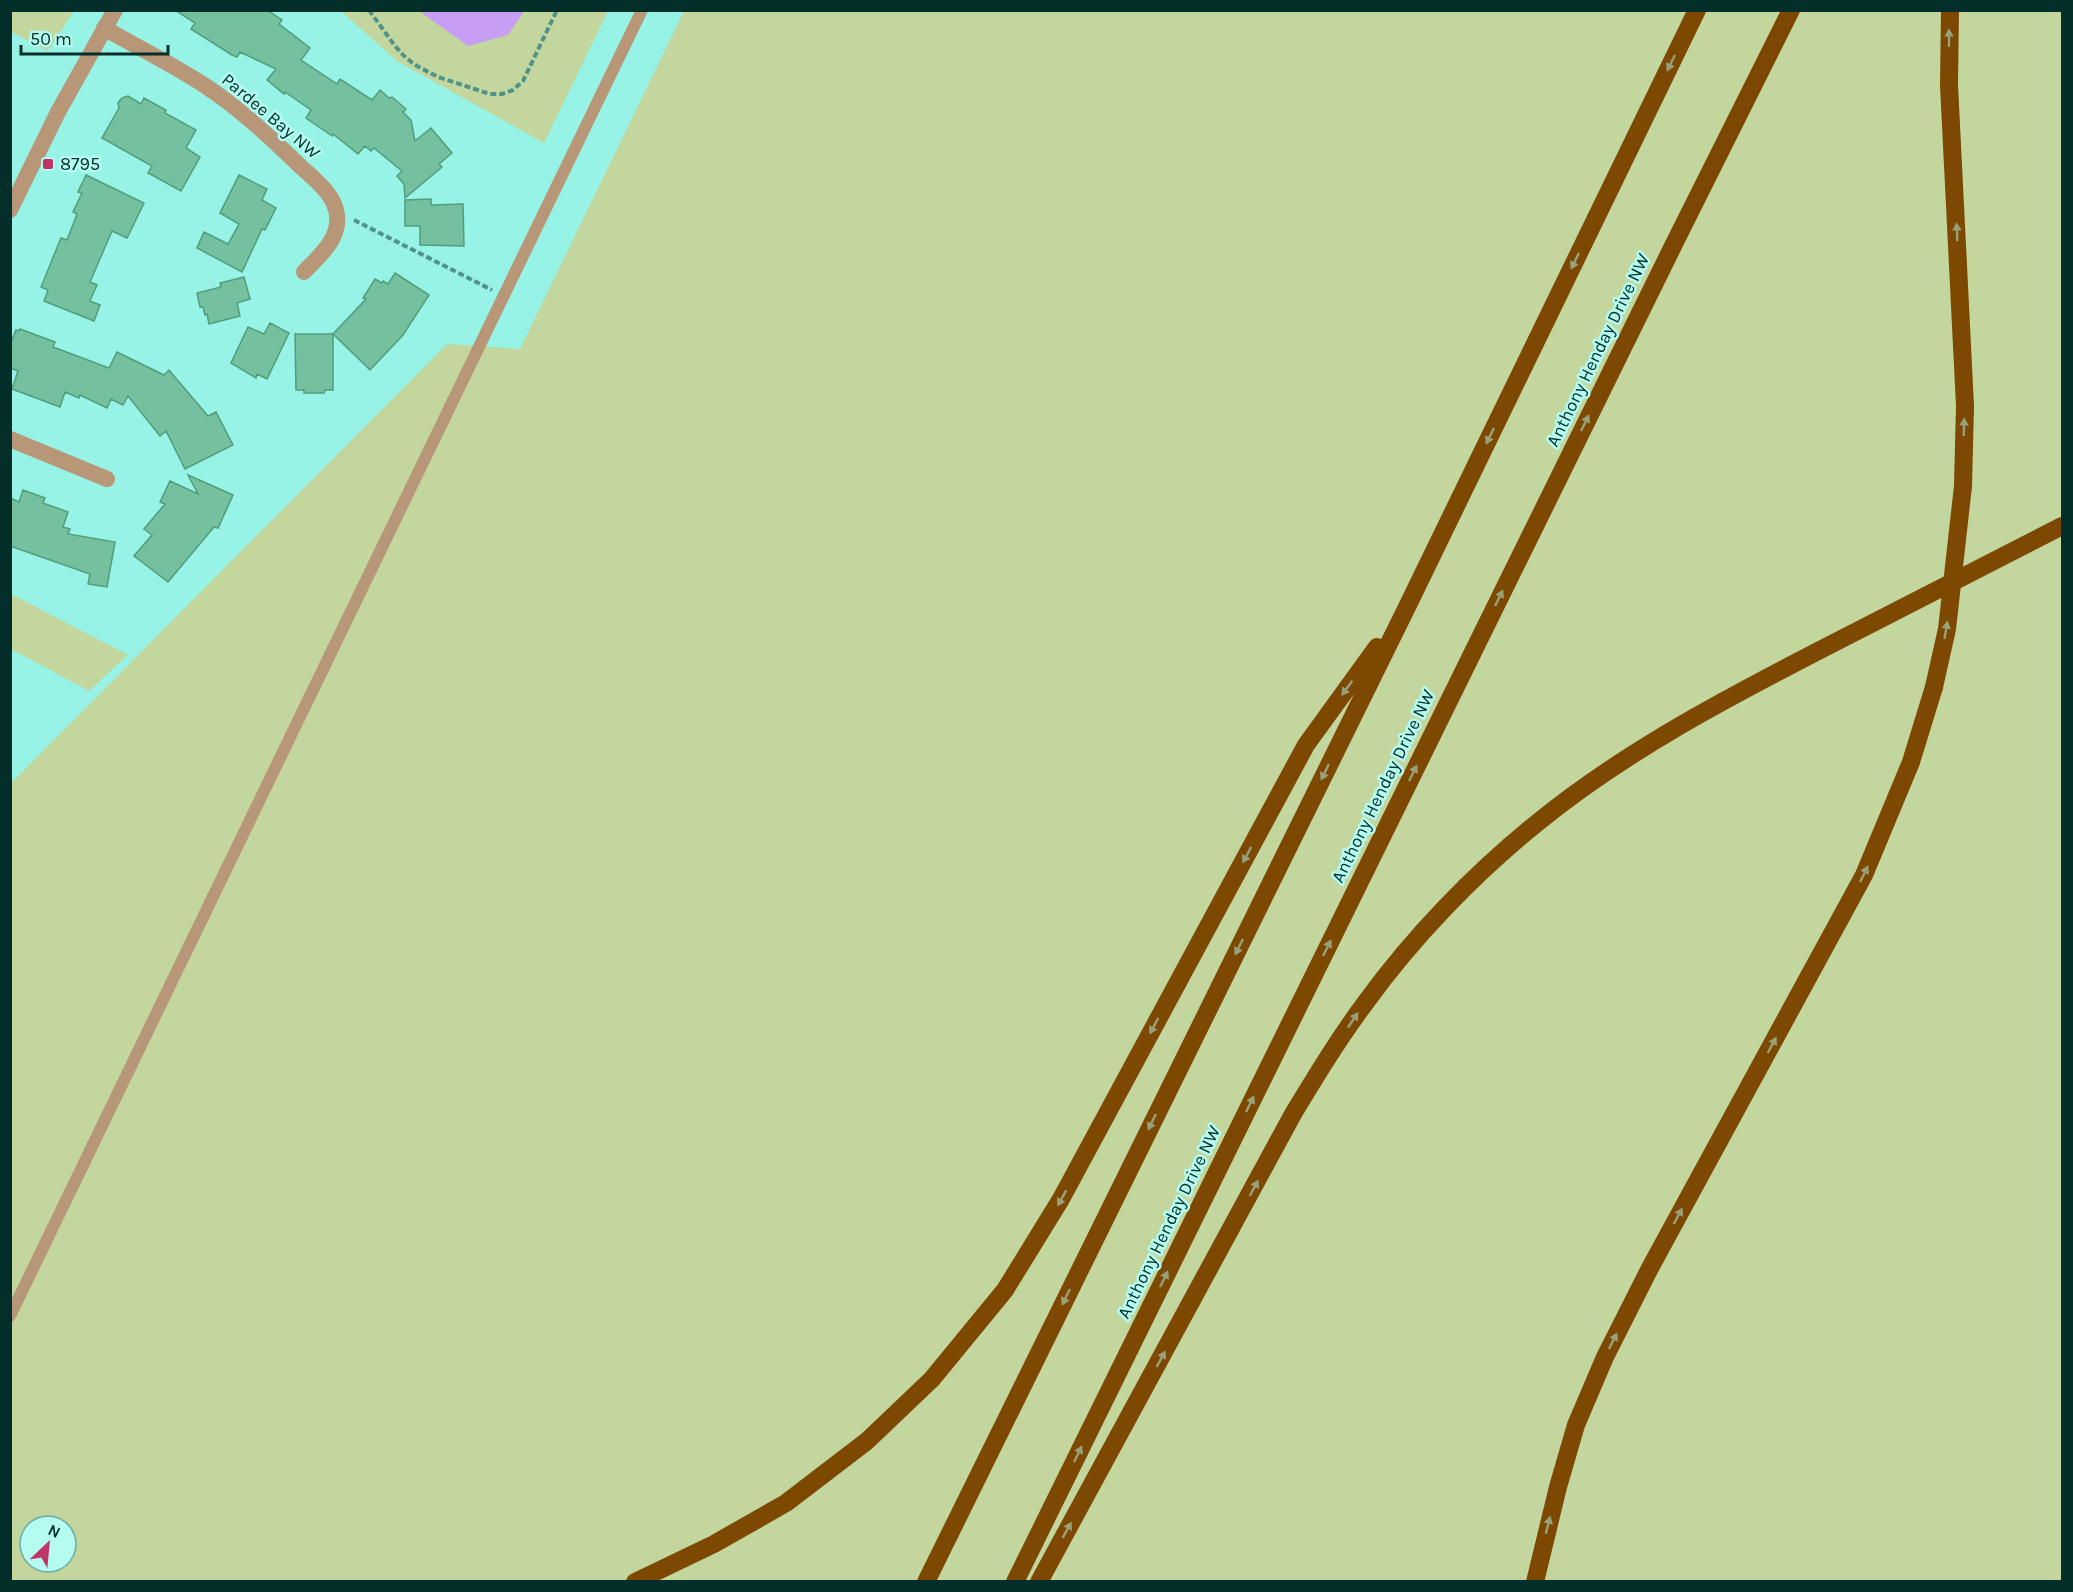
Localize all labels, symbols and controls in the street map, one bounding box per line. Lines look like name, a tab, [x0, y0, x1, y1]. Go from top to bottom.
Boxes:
scale bar	[21, 18, 168, 56]
text: 50 m	[30, 28, 72, 50]
one-way arrow	[1944, 28, 1954, 47]
one-way arrow	[1667, 55, 1676, 72]
street label: Pardee Bay NW	[217, 68, 325, 164]
place label: 8795	[60, 153, 100, 175]
marker: 8795	[41, 157, 55, 171]
one-way arrow	[1952, 223, 1962, 242]
street label: Anthony Henday Drive NW	[1542, 250, 1654, 450]
one-way arrow	[1571, 252, 1581, 270]
one-way arrow	[1580, 414, 1590, 432]
one-way arrow	[1959, 418, 1969, 437]
one-way arrow	[1485, 428, 1494, 445]
one-way arrow	[1494, 589, 1504, 607]
one-way arrow	[1942, 620, 1951, 639]
one-way arrow	[1341, 679, 1353, 695]
street label: Anthony Henday Drive NW	[1327, 686, 1439, 886]
one-way arrow	[1320, 764, 1330, 781]
one-way arrow	[1409, 764, 1418, 781]
one-way arrow	[1242, 846, 1252, 863]
one-way arrow	[1859, 865, 1869, 882]
one-way arrow	[1234, 939, 1243, 956]
one-way arrow	[1322, 939, 1332, 956]
one-way arrow	[1347, 1012, 1358, 1028]
one-way arrow	[1149, 1018, 1159, 1035]
one-way arrow	[1767, 1037, 1777, 1054]
one-way arrow	[1246, 1095, 1255, 1112]
one-way arrow	[1148, 1113, 1158, 1131]
street label: Anthony Henday Drive NW	[1113, 1122, 1225, 1322]
one-way arrow	[1249, 1179, 1259, 1196]
one-way arrow	[1057, 1190, 1067, 1207]
one-way arrow	[1673, 1208, 1683, 1225]
one-way arrow	[1160, 1270, 1169, 1287]
one-way arrow	[1061, 1288, 1071, 1305]
one-way arrow	[1608, 1333, 1618, 1350]
one-way arrow	[1156, 1350, 1166, 1367]
one-way arrow	[1074, 1445, 1083, 1462]
north arrow	[18, 1514, 78, 1574]
one-way arrow	[1544, 1515, 1554, 1534]
text: N	[45, 1520, 64, 1542]
one-way arrow	[1062, 1521, 1072, 1538]

